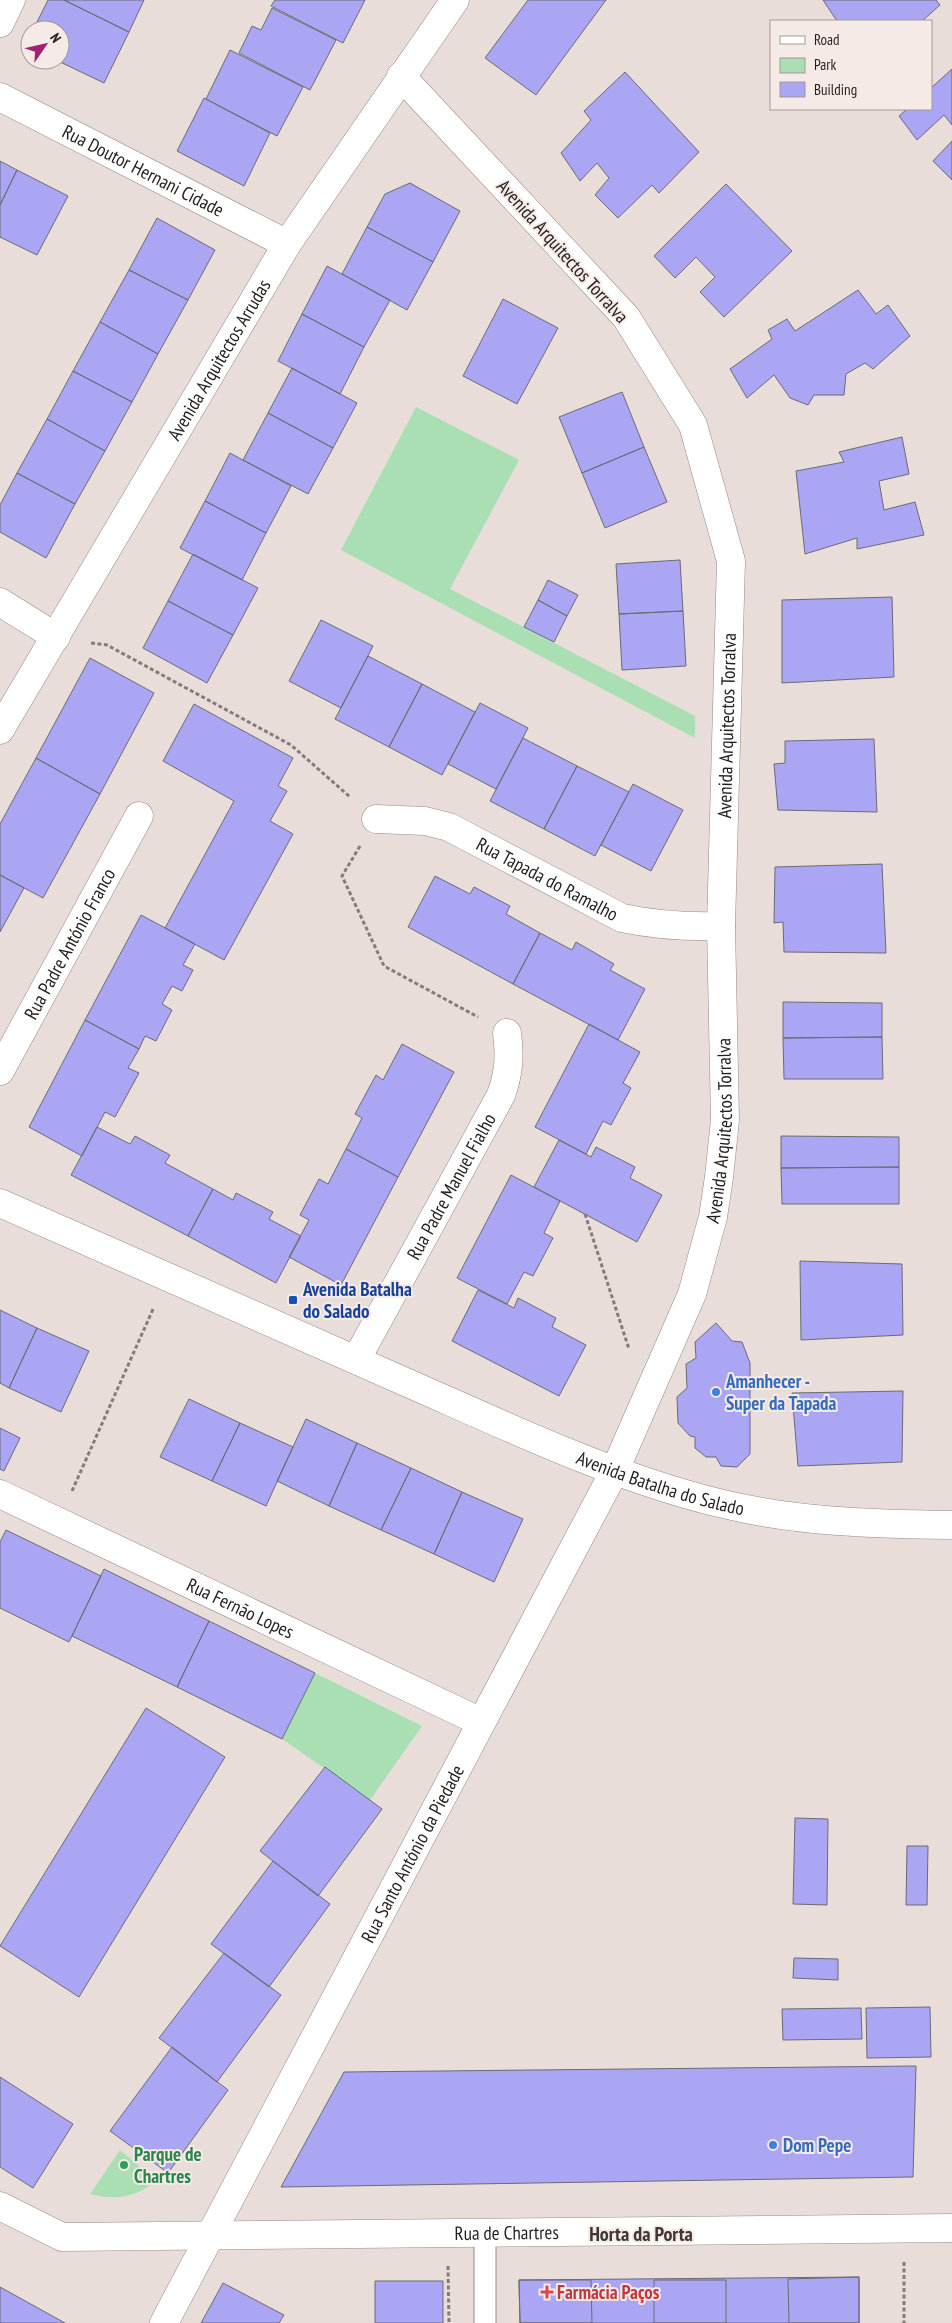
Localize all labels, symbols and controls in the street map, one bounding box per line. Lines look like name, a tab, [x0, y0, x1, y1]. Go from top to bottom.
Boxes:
north arrow	[20, 20, 70, 70]
legend	[770, 20, 932, 110]
text: N	[46, 30, 65, 46]
text: Road	[814, 30, 840, 49]
text: Park	[814, 55, 836, 74]
text: Building	[814, 80, 857, 99]
street label: Rua Doutor Hernani Cidade	[58, 119, 228, 222]
street label: Avenida Arquitectos Torralva	[492, 174, 634, 328]
street label: Avenida Arquitectos Arrudas	[162, 275, 276, 445]
street label: Avenida Arquitectos Torralva	[712, 633, 741, 819]
street label: Rua Tapada do Ramalho	[472, 832, 623, 926]
street label: Rua Padre António Franco	[19, 864, 120, 1023]
street label: Avenida Arquitectos Torralva	[700, 1038, 737, 1225]
street label: Rua Padre Manuel Fialho	[401, 1109, 501, 1264]
place label: Avenida Batalha do Salado	[302, 1277, 412, 1323]
marker: Avenida Batalha do Salado	[287, 1294, 299, 1306]
place label: Amanhecer - Super da Tapada	[725, 1369, 837, 1415]
marker: Amanhecer - Super da Tapada	[710, 1386, 722, 1398]
street label: Avenida Batalha do Salado	[573, 1445, 746, 1520]
street label: Rua Fernão Lopes	[183, 1572, 298, 1644]
street label: Rua Santo António da Piedade	[355, 1760, 469, 1947]
place label: Dom Pepe	[783, 2133, 851, 2157]
marker: Dom Pepe	[767, 2139, 779, 2151]
place label: Parque de Chartres	[134, 2142, 202, 2188]
marker: Parque de Chartres	[118, 2159, 130, 2171]
street label: Rua de Chartres	[454, 2220, 559, 2245]
district label: Horta da Porta	[589, 2221, 693, 2247]
place label: Farmácia Paços	[557, 2280, 660, 2304]
marker: Farmácia Paços	[541, 2286, 553, 2298]

